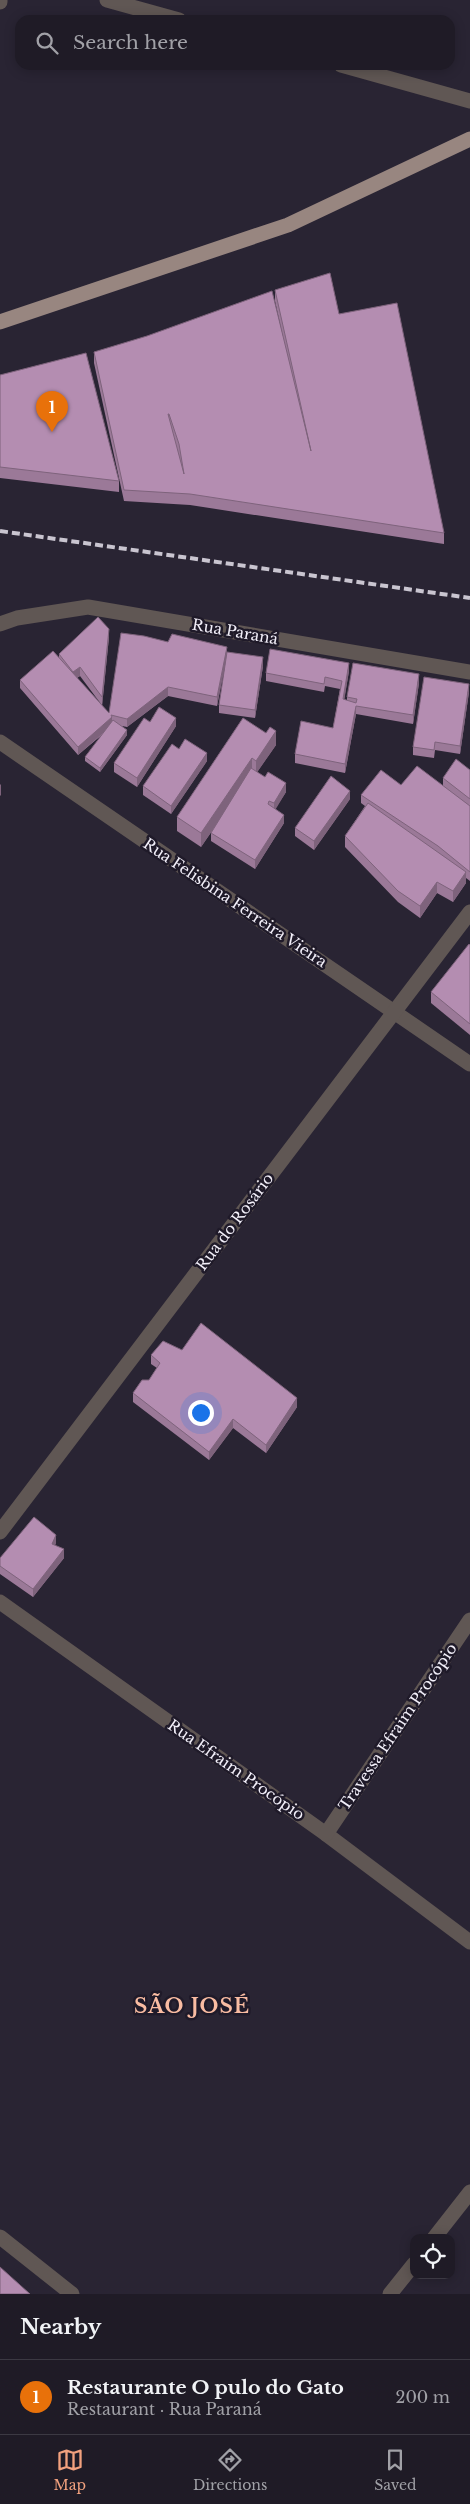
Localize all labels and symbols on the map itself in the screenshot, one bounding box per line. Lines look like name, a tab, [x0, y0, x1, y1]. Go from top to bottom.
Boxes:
pin: 1	[36, 391, 68, 432]
street label: Rua Paraná	[191, 615, 280, 649]
street label: Rua Felisbina Ferreira Vieira	[140, 834, 331, 972]
street label: Rua do Rosário	[192, 1169, 278, 1274]
your location	[188, 1400, 214, 1426]
street label: Travessa Efraim Procópio	[334, 1639, 461, 1814]
street label: Rua Efraim Procópio	[164, 1715, 308, 1824]
district label: SÃO JOSÉ	[134, 1993, 250, 2018]

